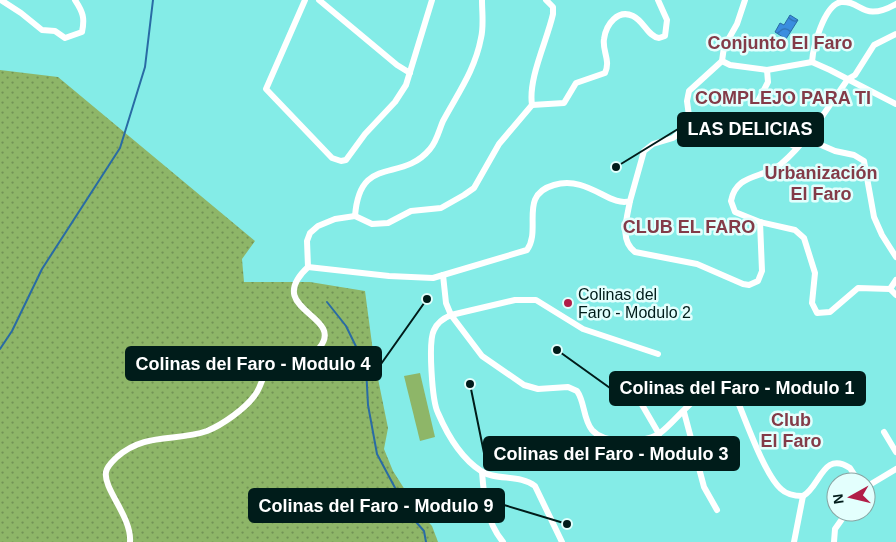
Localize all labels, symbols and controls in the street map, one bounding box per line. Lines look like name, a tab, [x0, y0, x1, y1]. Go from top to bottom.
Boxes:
district label: Conjunto El Faro	[708, 33, 852, 53]
district label: COMPLEJO PARA TI	[695, 88, 871, 108]
callout: LAS DELICIAS	[678, 113, 823, 146]
text: LAS DELICIAS	[687, 119, 813, 139]
district label: Urbanización El Faro	[764, 163, 878, 204]
district label: CLUB EL FARO	[623, 217, 755, 237]
place label: Colinas del Faro - Modulo 2	[578, 286, 691, 321]
marker: Colinas del Faro - Modulo 2	[562, 297, 574, 309]
callout: Colinas del Faro - Modulo 4	[126, 347, 381, 380]
text: Colinas del Faro - Modulo 4	[135, 354, 371, 374]
callout: Colinas del Faro - Modulo 1	[610, 372, 865, 405]
text: Colinas del Faro - Modulo 1	[619, 378, 855, 398]
district label: Club El Faro	[760, 410, 822, 451]
callout: Colinas del Faro - Modulo 3	[484, 437, 739, 470]
text: Colinas del Faro - Modulo 3	[493, 444, 729, 464]
north arrow	[826, 472, 876, 522]
callout: Colinas del Faro - Modulo 9	[249, 489, 504, 522]
text: N	[829, 493, 847, 505]
text: Colinas del Faro - Modulo 9	[258, 496, 494, 516]

